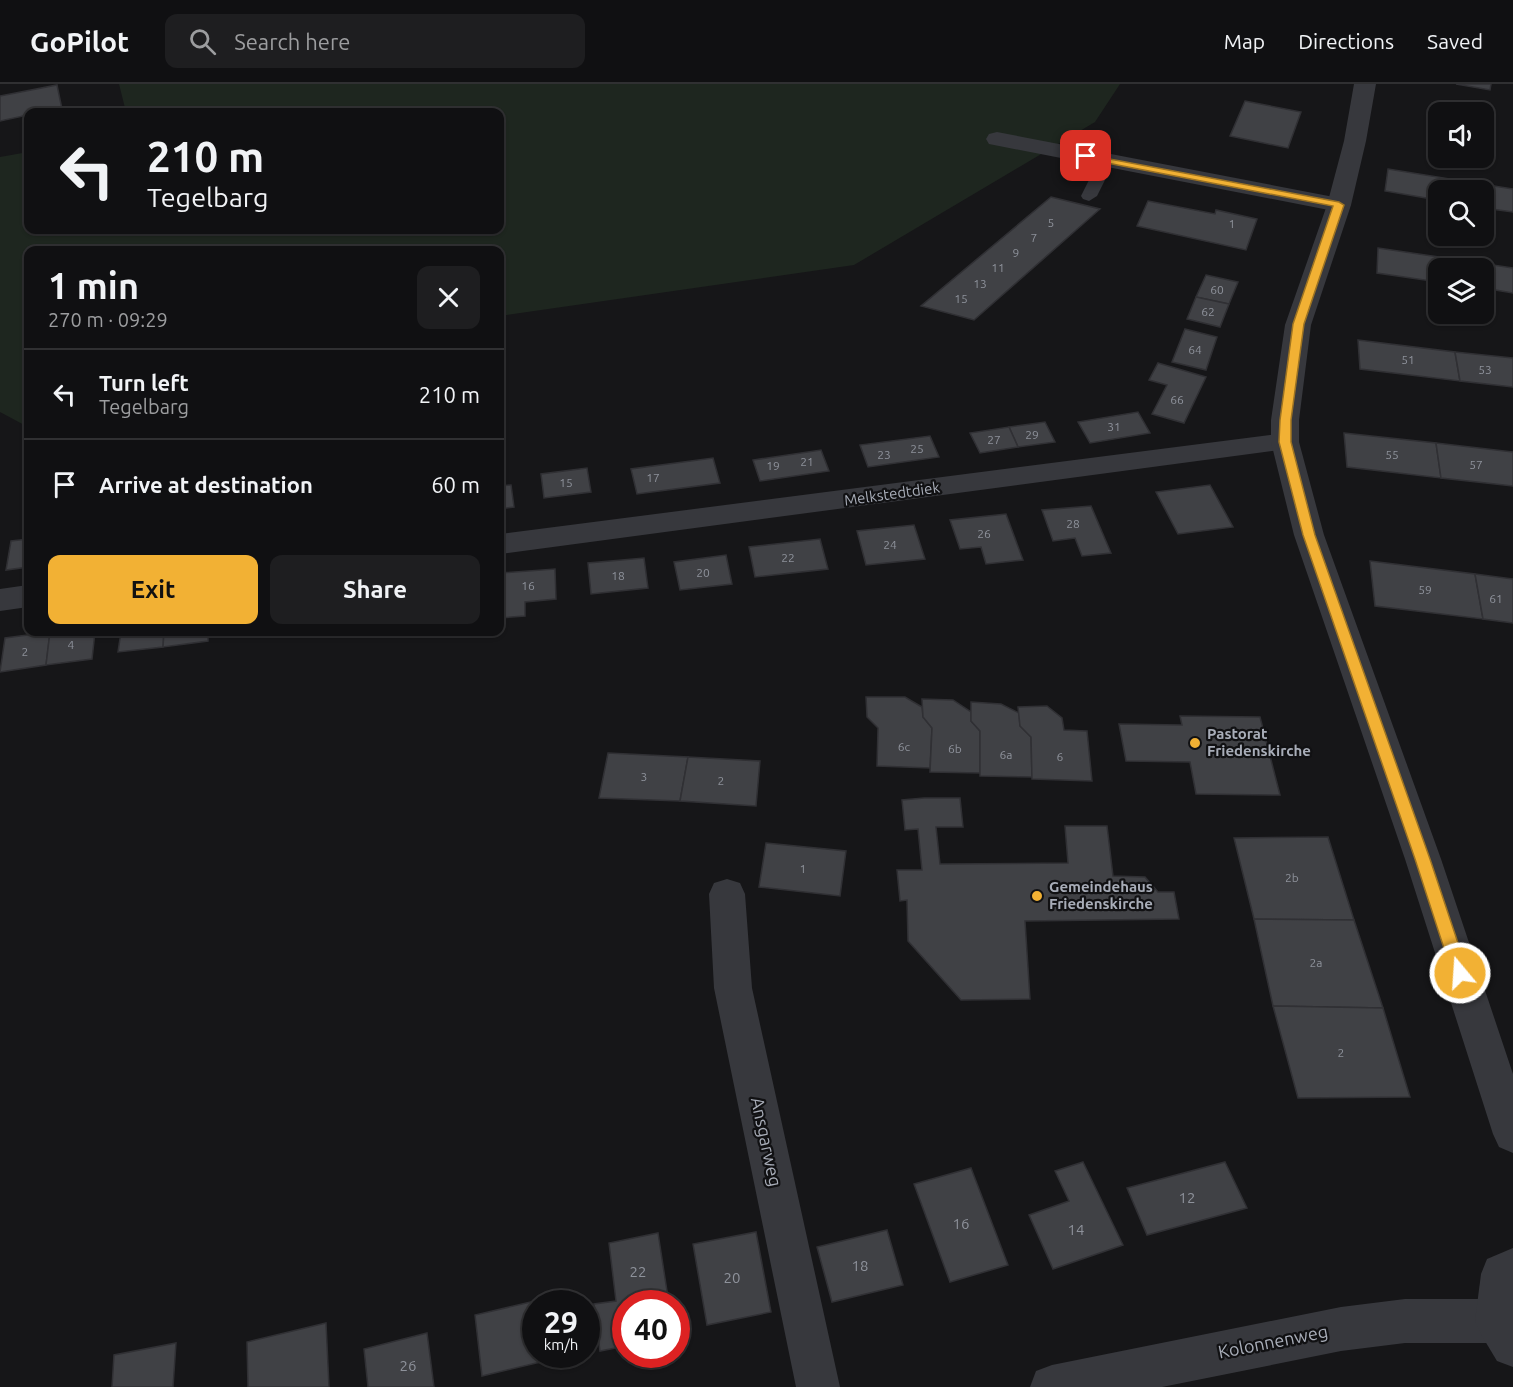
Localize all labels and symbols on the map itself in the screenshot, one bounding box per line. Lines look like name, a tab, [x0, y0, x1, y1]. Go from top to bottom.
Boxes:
pin	[1060, 130, 1111, 181]
house number: 5	[1048, 216, 1054, 229]
house number: 1	[1229, 217, 1235, 230]
house number: 7	[1031, 231, 1037, 244]
house number: 9	[1013, 246, 1019, 259]
house number: 11	[991, 261, 1005, 274]
house number: 13	[973, 277, 987, 290]
house number: 60	[1210, 283, 1224, 296]
house number: 15	[954, 292, 968, 305]
house number: 62	[1201, 305, 1215, 318]
house number: 64	[1188, 343, 1202, 356]
house number: 51	[1401, 353, 1415, 366]
house number: 53	[1478, 363, 1492, 376]
house number: 66	[1170, 393, 1184, 406]
house number: 31	[1107, 420, 1121, 433]
house number: 29	[1025, 428, 1039, 441]
house number: 27	[987, 433, 1001, 446]
house number: 25	[910, 442, 924, 455]
house number: 23	[877, 448, 891, 461]
house number: 55	[1385, 448, 1399, 461]
house number: 21	[800, 455, 814, 468]
house number: 57	[1469, 458, 1483, 471]
house number: 19	[766, 459, 780, 472]
house number: 17	[646, 471, 660, 484]
house number: 15	[559, 476, 573, 489]
street label: Melkstedtdiek	[843, 478, 941, 509]
house number: 28	[1066, 517, 1080, 530]
house number: 26	[977, 527, 991, 540]
house number: 24	[883, 538, 897, 551]
house number: 22	[781, 551, 795, 564]
house number: 20	[696, 566, 710, 579]
house number: 18	[611, 569, 625, 582]
house number: 16	[521, 579, 535, 592]
house number: 59	[1418, 583, 1432, 596]
house number: 61	[1489, 592, 1503, 605]
house number: 4	[68, 638, 75, 651]
house number: 2	[22, 645, 28, 658]
place label: Pastorat Friedenskirche	[1207, 725, 1311, 759]
marker: Pastorat Friedenskirche	[1188, 736, 1202, 750]
house number: 6c	[898, 740, 911, 753]
house number: 6b	[948, 742, 962, 755]
house number: 6a	[1000, 748, 1012, 761]
house number: 6	[1057, 750, 1064, 763]
house number: 3	[641, 770, 647, 783]
house number: 2	[718, 774, 724, 787]
house number: 1	[800, 862, 806, 875]
house number: 2b	[1285, 871, 1299, 884]
place label: Gemeindehaus Friedenskirche	[1049, 878, 1153, 912]
marker: Gemeindehaus Friedenskirche	[1030, 889, 1044, 903]
position arrow	[1428, 941, 1492, 1005]
house number: 2a	[1310, 956, 1322, 969]
house number: 2	[1338, 1046, 1344, 1059]
street label: Ansgarweg	[748, 1095, 786, 1188]
house number: 12	[1179, 1189, 1195, 1206]
house number: 16	[953, 1215, 969, 1232]
house number: 14	[1068, 1221, 1084, 1238]
house number: 18	[852, 1257, 868, 1274]
house number: 22	[630, 1263, 646, 1280]
house number: 20	[724, 1269, 740, 1286]
speed limit sign: 40	[612, 1290, 690, 1368]
street label: Kolonnenweg	[1216, 1321, 1329, 1361]
house number: 26	[400, 1357, 416, 1374]

